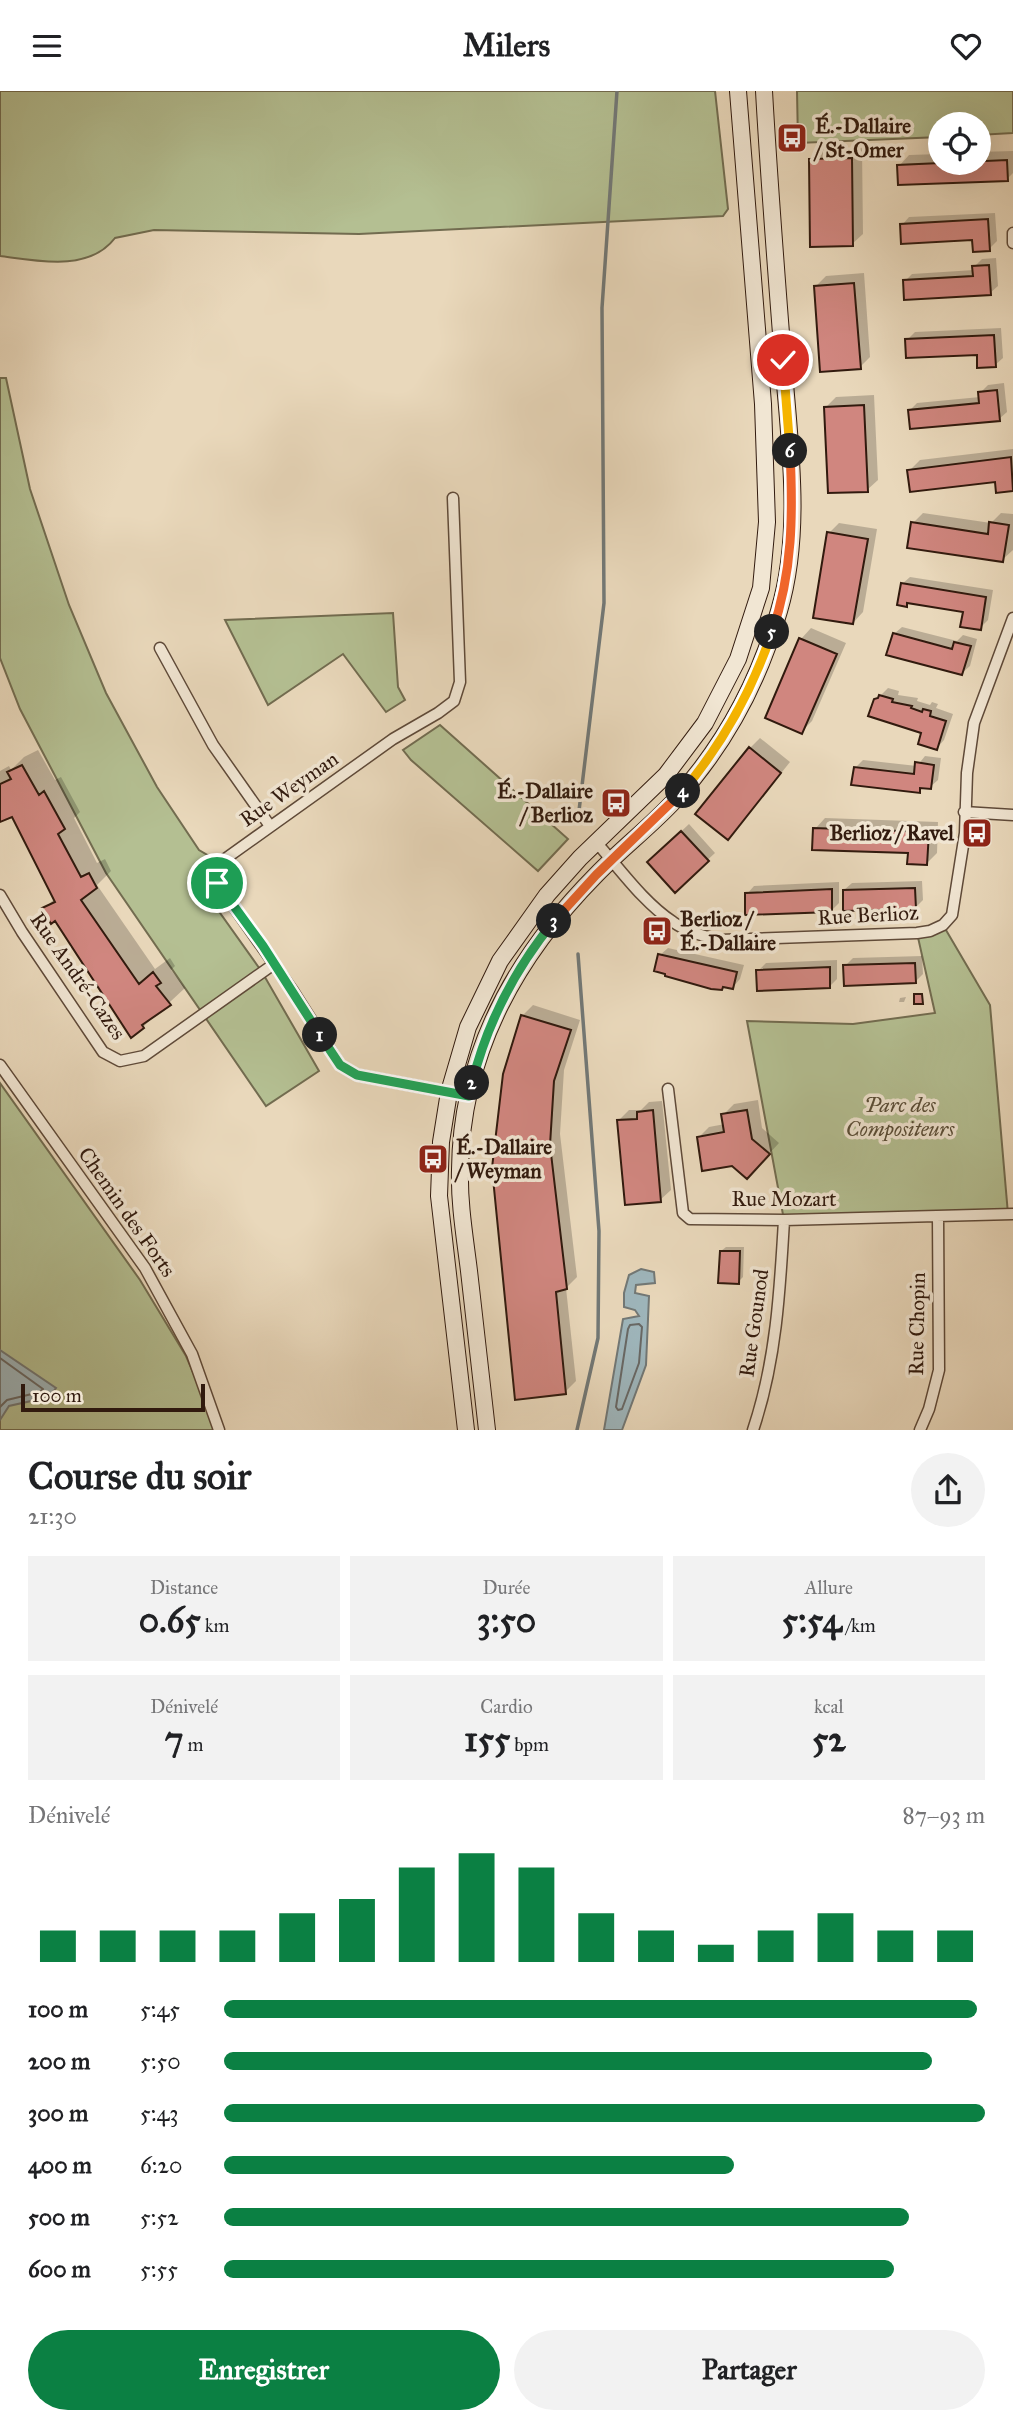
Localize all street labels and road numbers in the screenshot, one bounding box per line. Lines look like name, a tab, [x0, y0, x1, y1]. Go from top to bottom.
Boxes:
street label: Rue Weyman	[235, 746, 343, 832]
street label: Rue Berlioz	[817, 899, 920, 931]
street label: Rue André-Cazes	[24, 907, 132, 1045]
street label: Chemin des Forts	[73, 1142, 181, 1282]
street label: Rue Mozart	[731, 1186, 837, 1212]
street label: Rue Gounod	[734, 1267, 775, 1379]
street label: Rue Chopin	[903, 1272, 931, 1376]

